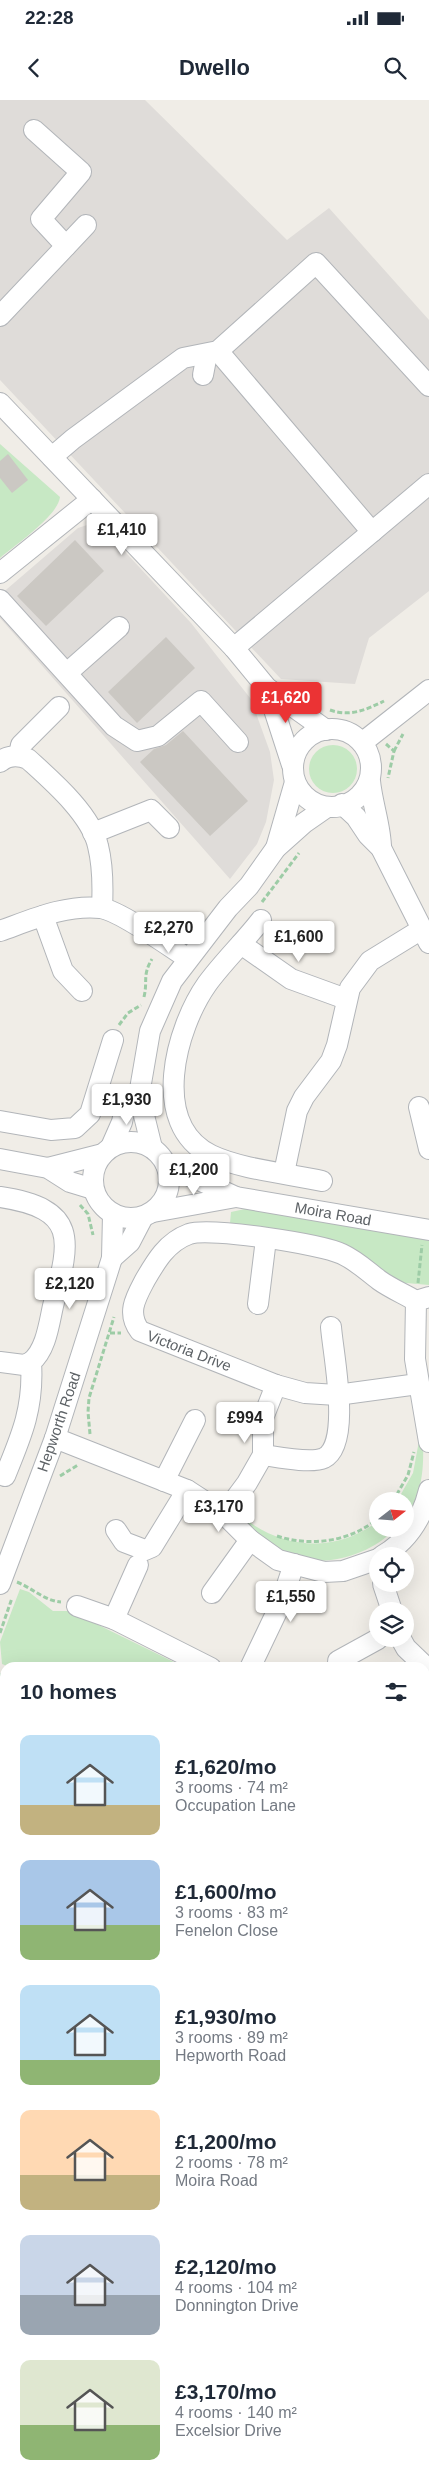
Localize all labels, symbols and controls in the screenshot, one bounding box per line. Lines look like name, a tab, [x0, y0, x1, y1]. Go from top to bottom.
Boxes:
text: 22:28	[25, 7, 74, 28]
icon: back	[20, 54, 48, 82]
icon: search	[381, 54, 409, 82]
text: Dwello	[179, 55, 250, 80]
pin: £1,410	[81, 514, 163, 556]
text: £1,410	[98, 521, 146, 538]
pin: £1,620	[245, 682, 327, 724]
text: £1,620	[262, 689, 310, 706]
pin: £2,270	[128, 912, 210, 954]
text: £2,270	[145, 919, 193, 936]
pin: £1,600	[258, 920, 340, 963]
text: £1,600	[275, 928, 323, 945]
pin: £1,930	[86, 1084, 168, 1126]
text: £1,930	[103, 1091, 151, 1108]
pin: £1,200	[153, 1154, 235, 1196]
text: £1,200	[170, 1161, 218, 1178]
street label: Moira Road	[293, 1198, 373, 1229]
pin: £2,120	[29, 1268, 111, 1310]
text: £2,120	[46, 1275, 94, 1292]
street label: Victoria Drive	[145, 1327, 234, 1374]
street label: Hepworth Road	[34, 1370, 84, 1474]
pin: £994	[215, 1402, 275, 1444]
text: £994	[227, 1409, 263, 1426]
pin: £3,170	[178, 1490, 260, 1533]
north arrow	[369, 1492, 414, 1538]
map controls	[369, 1492, 414, 1647]
text: £3,170	[195, 1498, 243, 1515]
button: locate	[369, 1547, 414, 1592]
pin: £1,550	[250, 1580, 332, 1623]
text: £1,550	[267, 1588, 315, 1605]
button: layers	[369, 1602, 414, 1647]
icon: filters	[382, 1678, 410, 1706]
text: 10 homes	[20, 1680, 117, 1703]
icon: home	[60, 1755, 120, 1815]
text: £1,620/mo	[175, 1755, 277, 1778]
text: 3 rooms · 74 m²	[175, 1779, 288, 1796]
text: Occupation Lane	[175, 1797, 296, 1814]
icon: home	[60, 1880, 120, 1940]
text: £1,600/mo	[175, 1880, 277, 1903]
text: 3 rooms · 83 m²	[175, 1904, 288, 1921]
text: Fenelon Close	[175, 1922, 278, 1939]
icon: home	[60, 2005, 120, 2065]
text: £1,930/mo	[175, 2005, 277, 2028]
text: 3 rooms · 89 m²	[175, 2029, 288, 2046]
text: Hepworth Road	[175, 2047, 286, 2064]
icon: home	[60, 2130, 120, 2190]
text: £1,200/mo	[175, 2130, 277, 2153]
text: 2 rooms · 78 m²	[175, 2154, 288, 2171]
text: Moira Road	[175, 2172, 258, 2189]
icon: home	[60, 2255, 120, 2315]
text: £2,120/mo	[175, 2255, 277, 2278]
text: 4 rooms · 104 m²	[175, 2279, 297, 2296]
text: Donnington Drive	[175, 2297, 299, 2314]
icon: home	[60, 2380, 120, 2440]
text: £3,170/mo	[175, 2380, 277, 2403]
text: 4 rooms · 140 m²	[175, 2404, 297, 2421]
text: Excelsior Drive	[175, 2422, 282, 2439]

